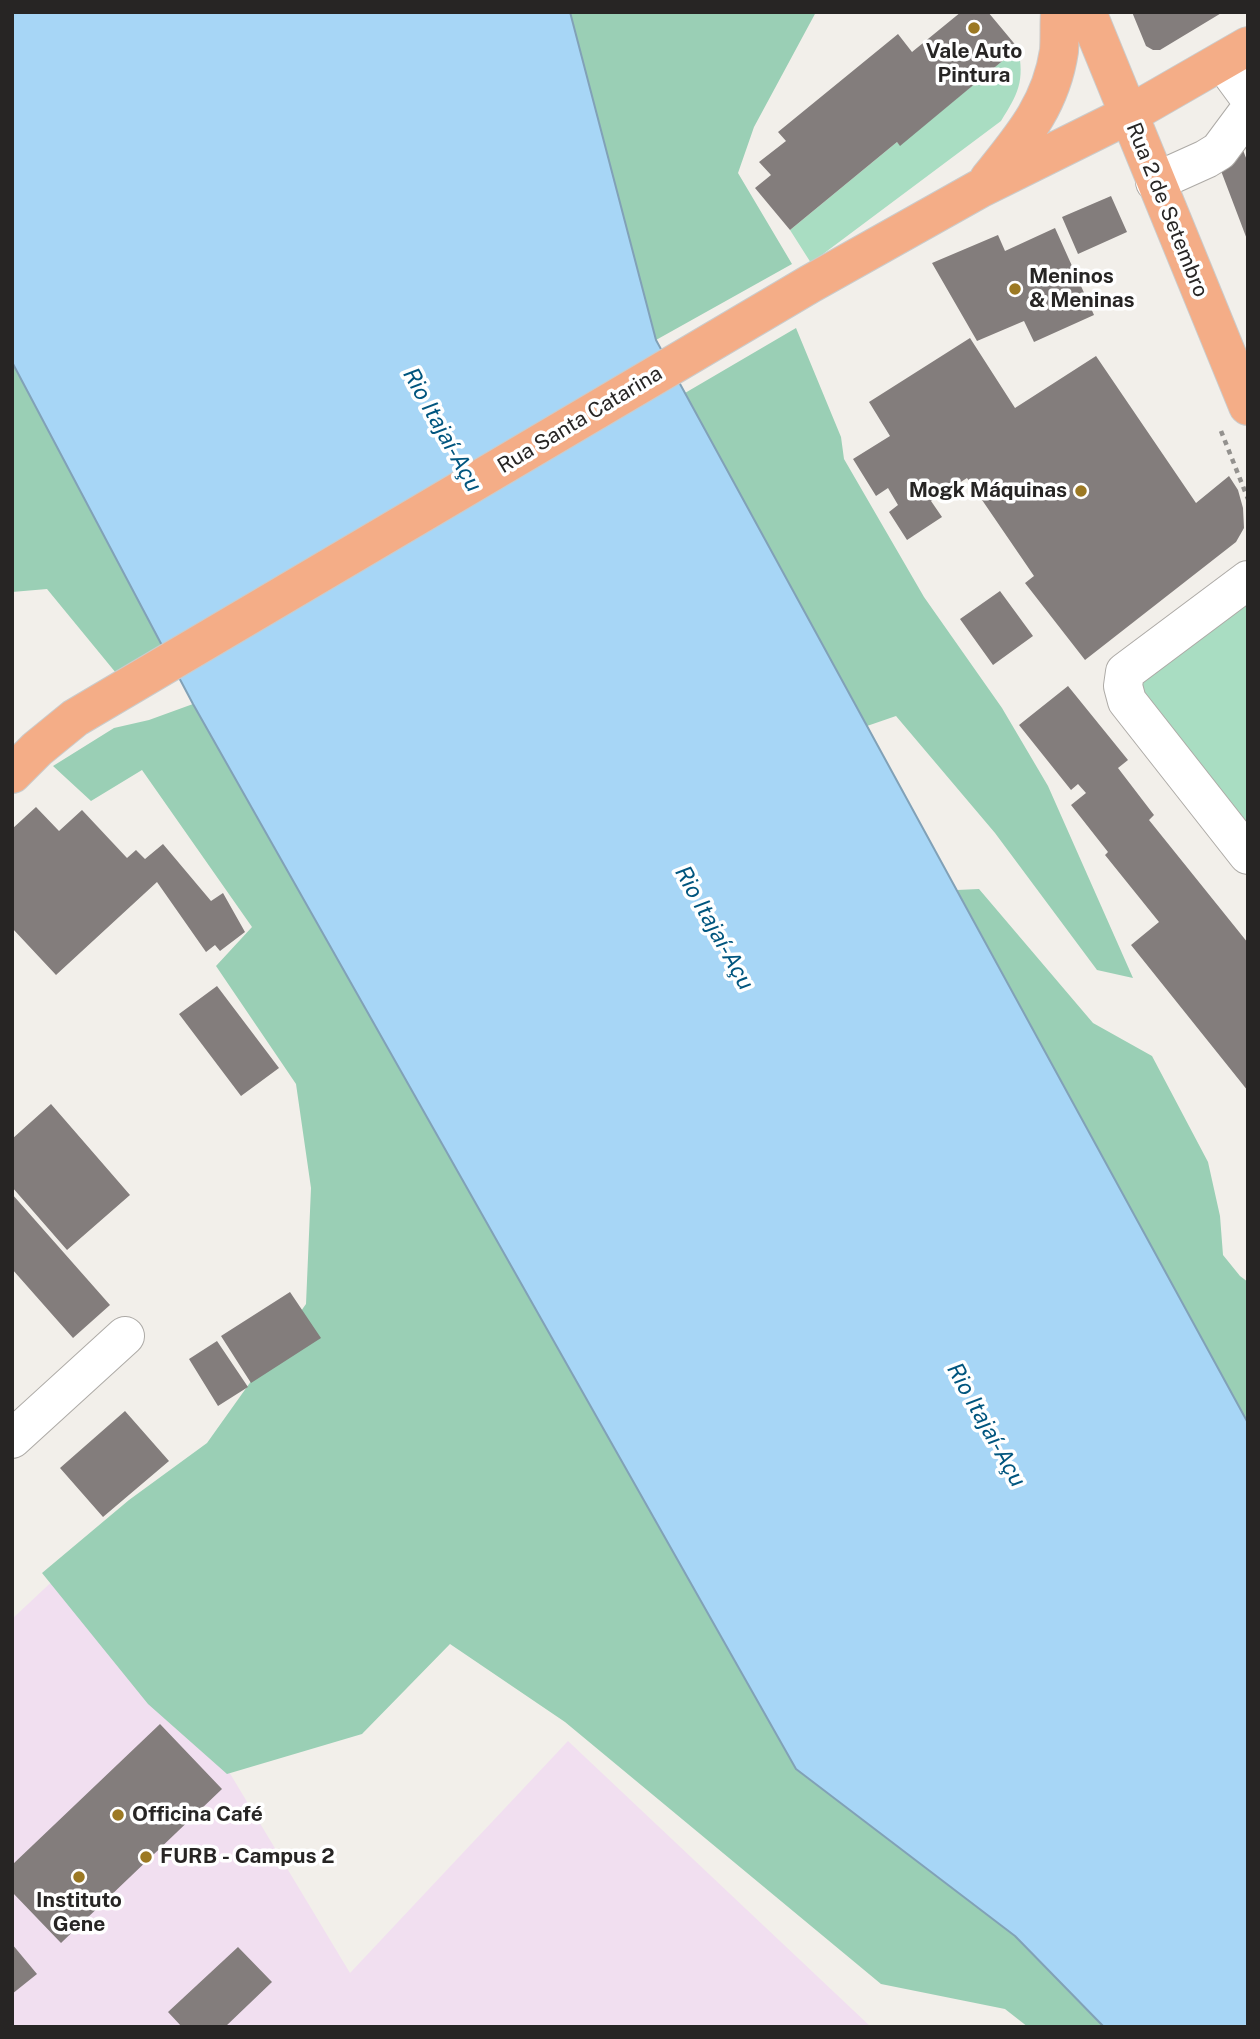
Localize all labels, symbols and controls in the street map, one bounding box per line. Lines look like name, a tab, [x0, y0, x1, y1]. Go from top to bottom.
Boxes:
marker: Vale Auto Pintura	[966, 20, 982, 36]
place label: Vale Auto Pintura	[926, 39, 1022, 89]
street label: Rua 2 de Setembro	[1120, 119, 1214, 301]
place label: Meninos & Meninas	[1029, 264, 1135, 314]
marker: Meninos & Meninas	[1007, 281, 1023, 297]
street label: Rua Santa Catarina	[493, 361, 667, 479]
water label: Rio Itajaí-Açu	[397, 363, 487, 497]
place label: Mogk Máquinas	[909, 478, 1067, 504]
marker: Mogk Máquinas	[1073, 483, 1089, 499]
water label: Rio Itajaí-Açu	[669, 861, 759, 995]
water label: Rio Itajaí-Açu	[941, 1358, 1031, 1492]
place label: Officina Café	[132, 1802, 263, 1828]
marker: Officina Café	[110, 1807, 126, 1823]
place label: FURB - Campus 2	[160, 1844, 335, 1870]
marker: FURB - Campus 2	[138, 1849, 154, 1865]
marker: Instituto Gene	[71, 1869, 87, 1885]
place label: Instituto Gene	[36, 1888, 122, 1938]

